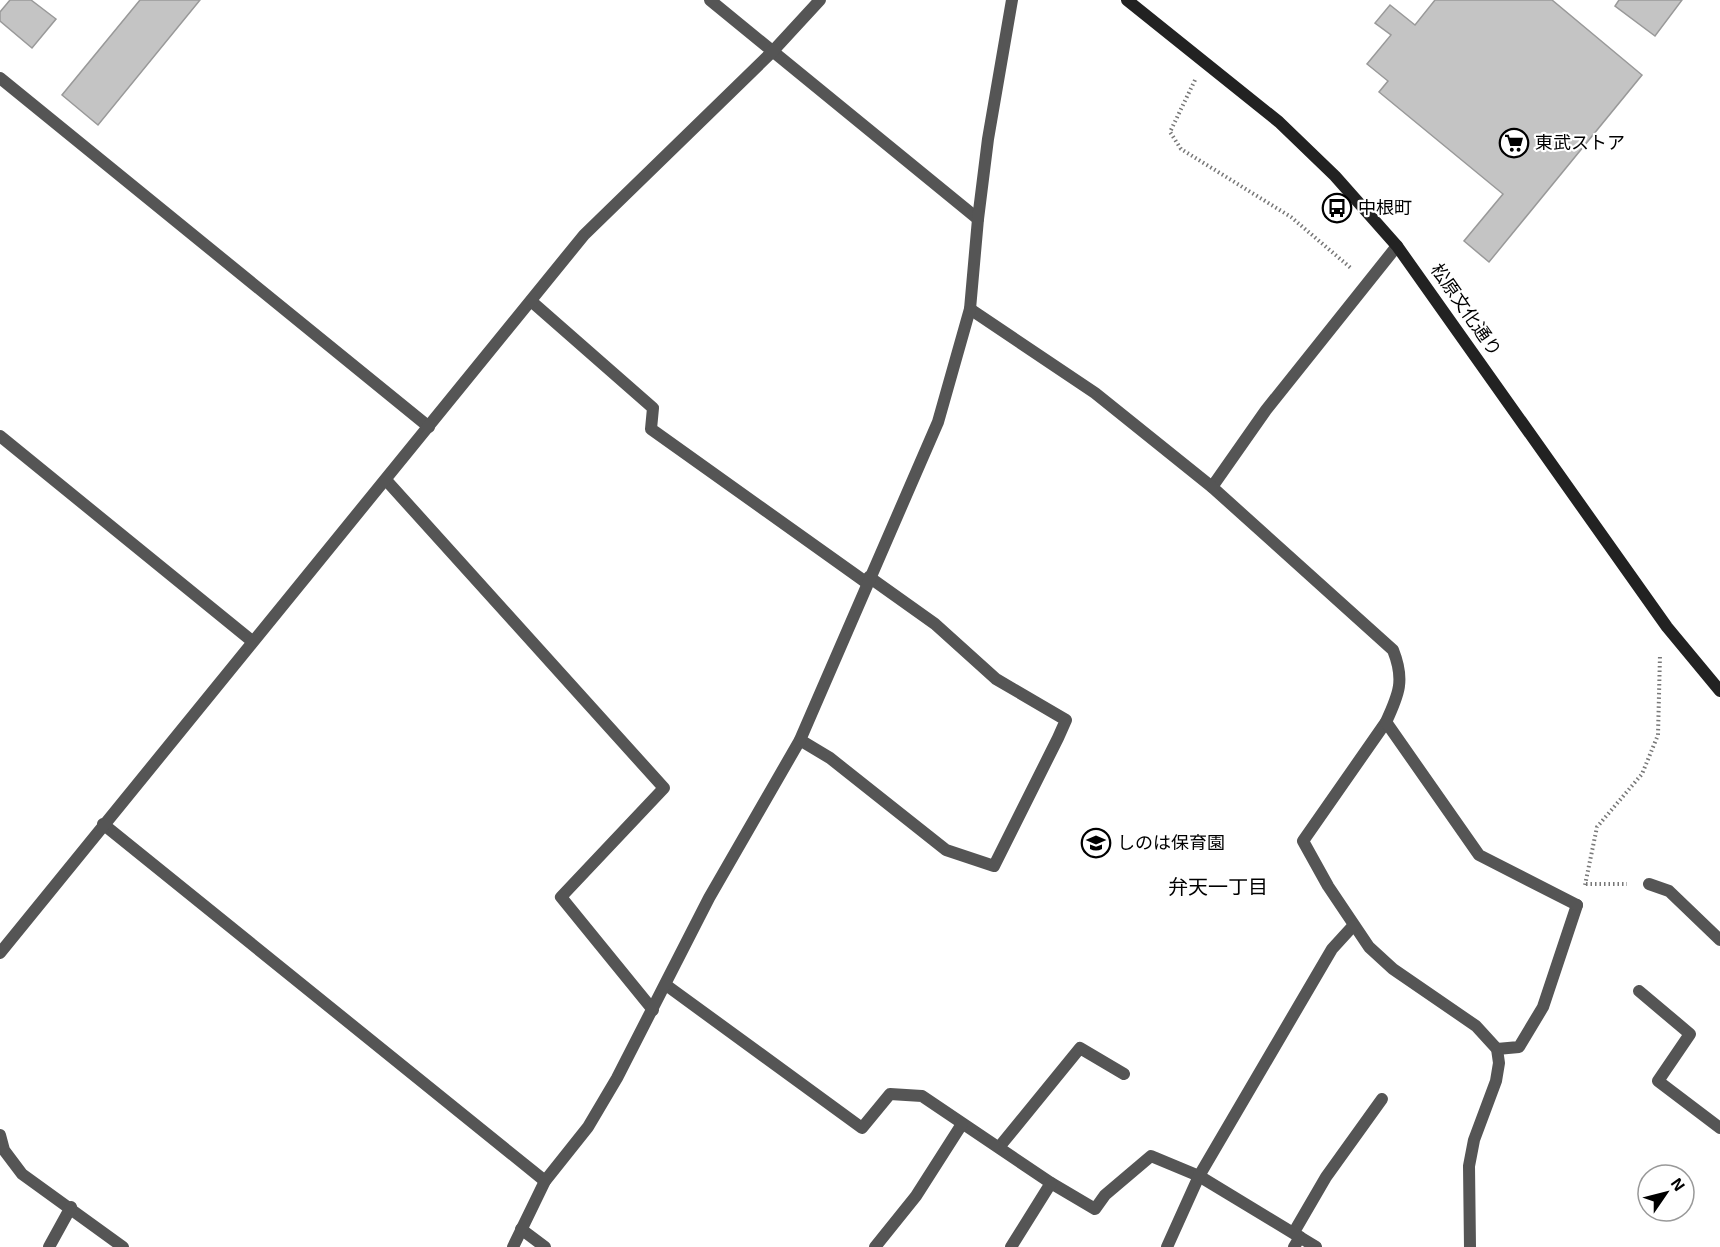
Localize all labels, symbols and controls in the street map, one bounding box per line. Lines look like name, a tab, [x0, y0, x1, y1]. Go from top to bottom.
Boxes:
supermarket icon: 東武ストア	[1498, 127, 1530, 159]
place label: 東武ストア	[1535, 131, 1625, 153]
bus stop icon: 中根町	[1321, 192, 1353, 224]
place label: 中根町	[1358, 196, 1412, 218]
street label: 松原文化通り	[1427, 259, 1507, 360]
school or university icon: しのは保育園	[1080, 827, 1112, 859]
place label: しのは保育園	[1117, 831, 1225, 853]
district label: 弁天一丁目	[1168, 874, 1268, 898]
north arrow	[1636, 1163, 1696, 1223]
text: N	[1668, 1174, 1690, 1194]

